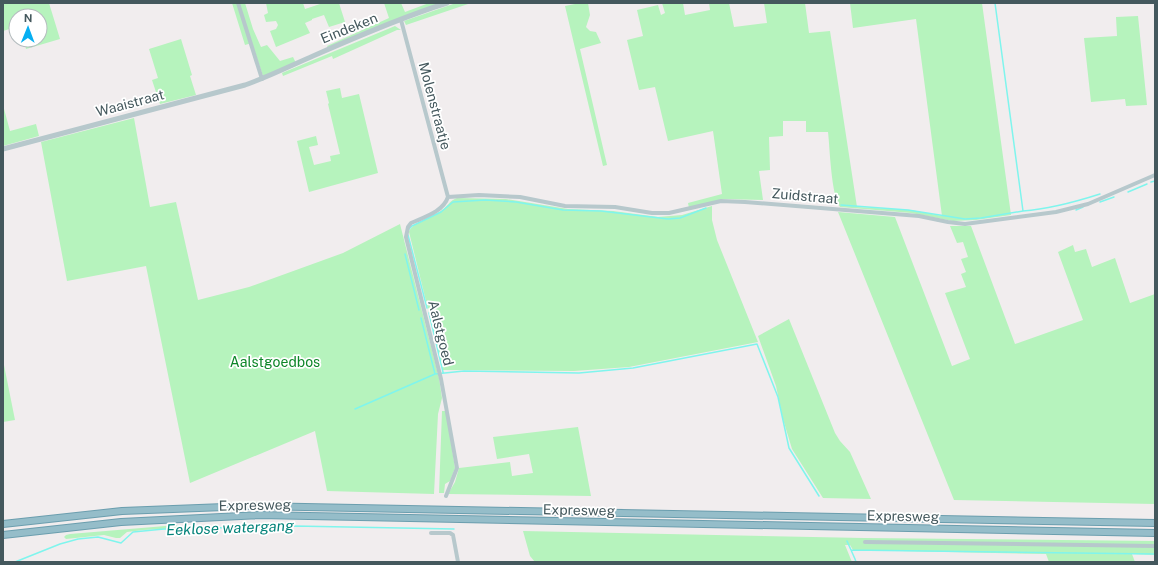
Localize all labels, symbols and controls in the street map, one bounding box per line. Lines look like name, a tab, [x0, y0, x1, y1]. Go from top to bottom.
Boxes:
north arrow	[8, 8, 48, 48]
street label: Eindeken	[318, 9, 380, 47]
text: N	[24, 12, 33, 24]
street label: Molenstraatje	[416, 60, 454, 152]
street label: Waaistraat	[94, 86, 166, 120]
street label: Zuidstraat	[771, 185, 839, 207]
street label: Aalstgoed	[425, 299, 457, 367]
park label: Aalstgoedbos	[230, 354, 320, 370]
street label: Expresweg	[219, 496, 292, 514]
street label: Expresweg	[543, 501, 616, 519]
street label: Expresweg	[867, 507, 940, 525]
water label: Eeklose watergang	[166, 517, 294, 538]

